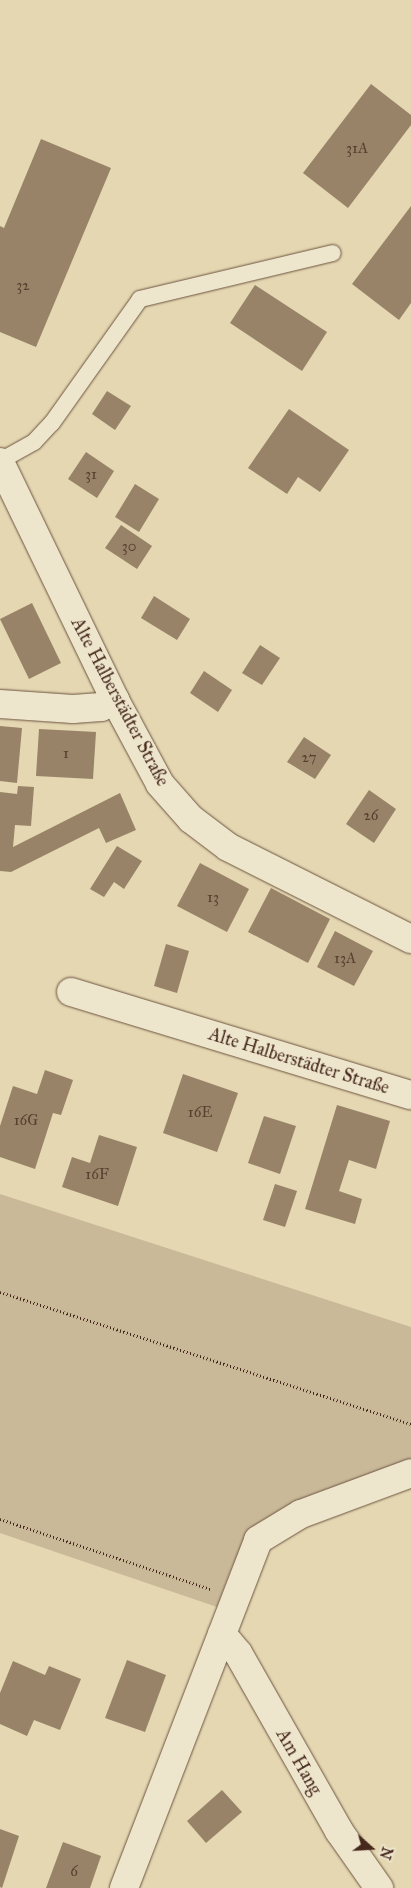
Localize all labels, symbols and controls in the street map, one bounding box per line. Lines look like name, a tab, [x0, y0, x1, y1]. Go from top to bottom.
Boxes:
house number: 31A	[346, 140, 368, 158]
house number: 32	[16, 277, 30, 295]
house number: 31	[85, 466, 97, 484]
house number: 30	[122, 538, 136, 556]
street label: Alte Halberstädter Straße	[66, 614, 174, 790]
house number: 1	[63, 745, 69, 763]
house number: 27	[302, 749, 316, 767]
house number: 26	[363, 807, 379, 825]
house number: 13	[207, 889, 219, 907]
house number: 13A	[334, 950, 356, 968]
street label: Alte Halberstädter Straße	[206, 1023, 392, 1099]
house number: 16E	[188, 1104, 212, 1122]
house number: 16G	[14, 1112, 38, 1130]
house number: 16F	[85, 1166, 109, 1184]
street label: Am Hang	[272, 1725, 326, 1799]
north arrow	[346, 1823, 396, 1873]
text: N	[376, 1845, 396, 1861]
house number: 6	[70, 1863, 78, 1881]

